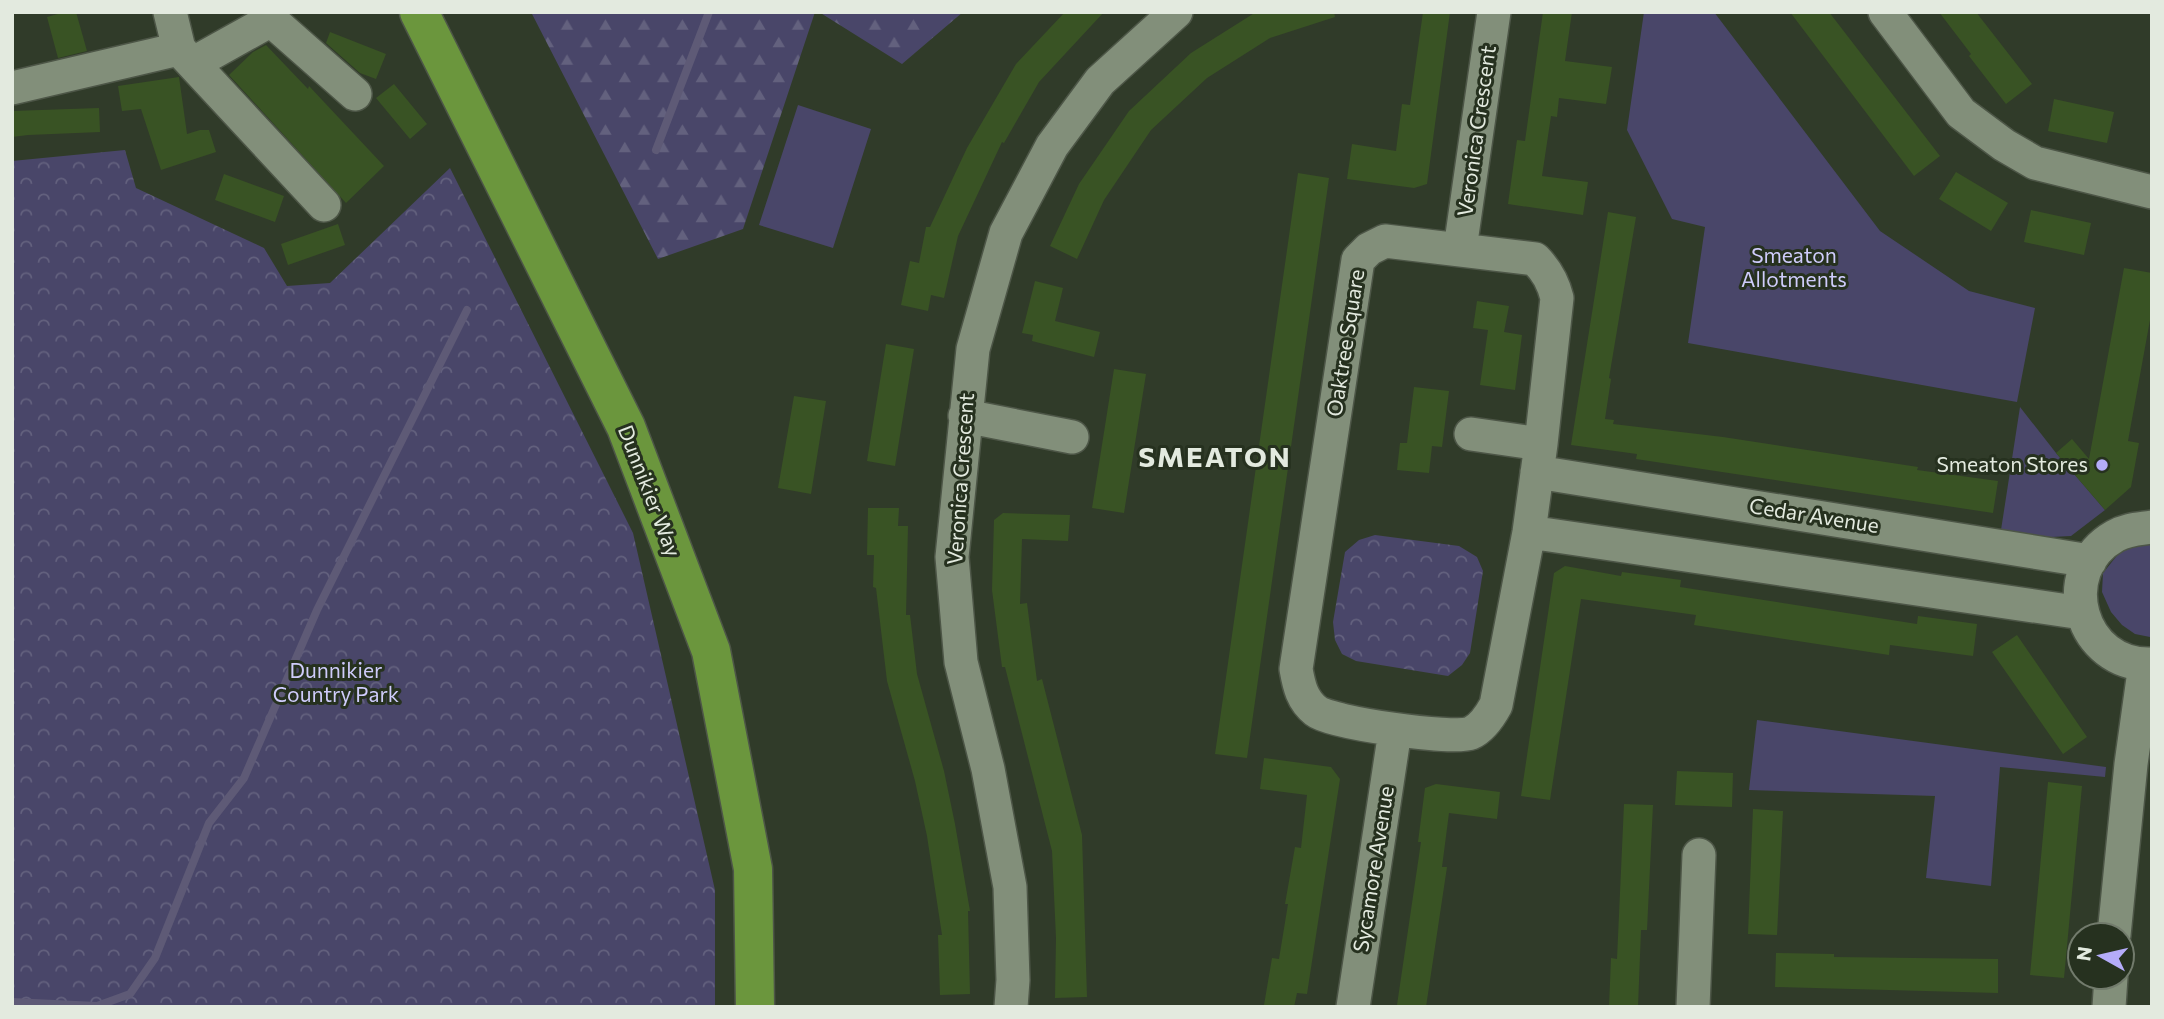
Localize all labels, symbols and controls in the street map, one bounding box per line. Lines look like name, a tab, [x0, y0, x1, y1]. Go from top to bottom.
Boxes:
street label: Veronica Crescent	[1451, 44, 1500, 218]
park label: Smeaton Allotments	[1741, 242, 1847, 291]
street label: Oaktree Square	[1321, 267, 1368, 418]
street label: Veronica Crescent	[941, 392, 978, 566]
street label: Dunnikier Way	[614, 421, 687, 560]
district label: SMEATON	[1138, 439, 1292, 473]
place label: Smeaton Stores	[1936, 451, 2088, 476]
marker: Smeaton Stores	[2094, 457, 2110, 473]
street label: Cedar Avenue	[1748, 492, 1881, 537]
park label: Dunnikier Country Park	[273, 657, 399, 706]
street label: Sycamore Avenue	[1347, 784, 1398, 954]
north arrow	[2066, 921, 2136, 991]
text: N	[2071, 945, 2096, 962]

